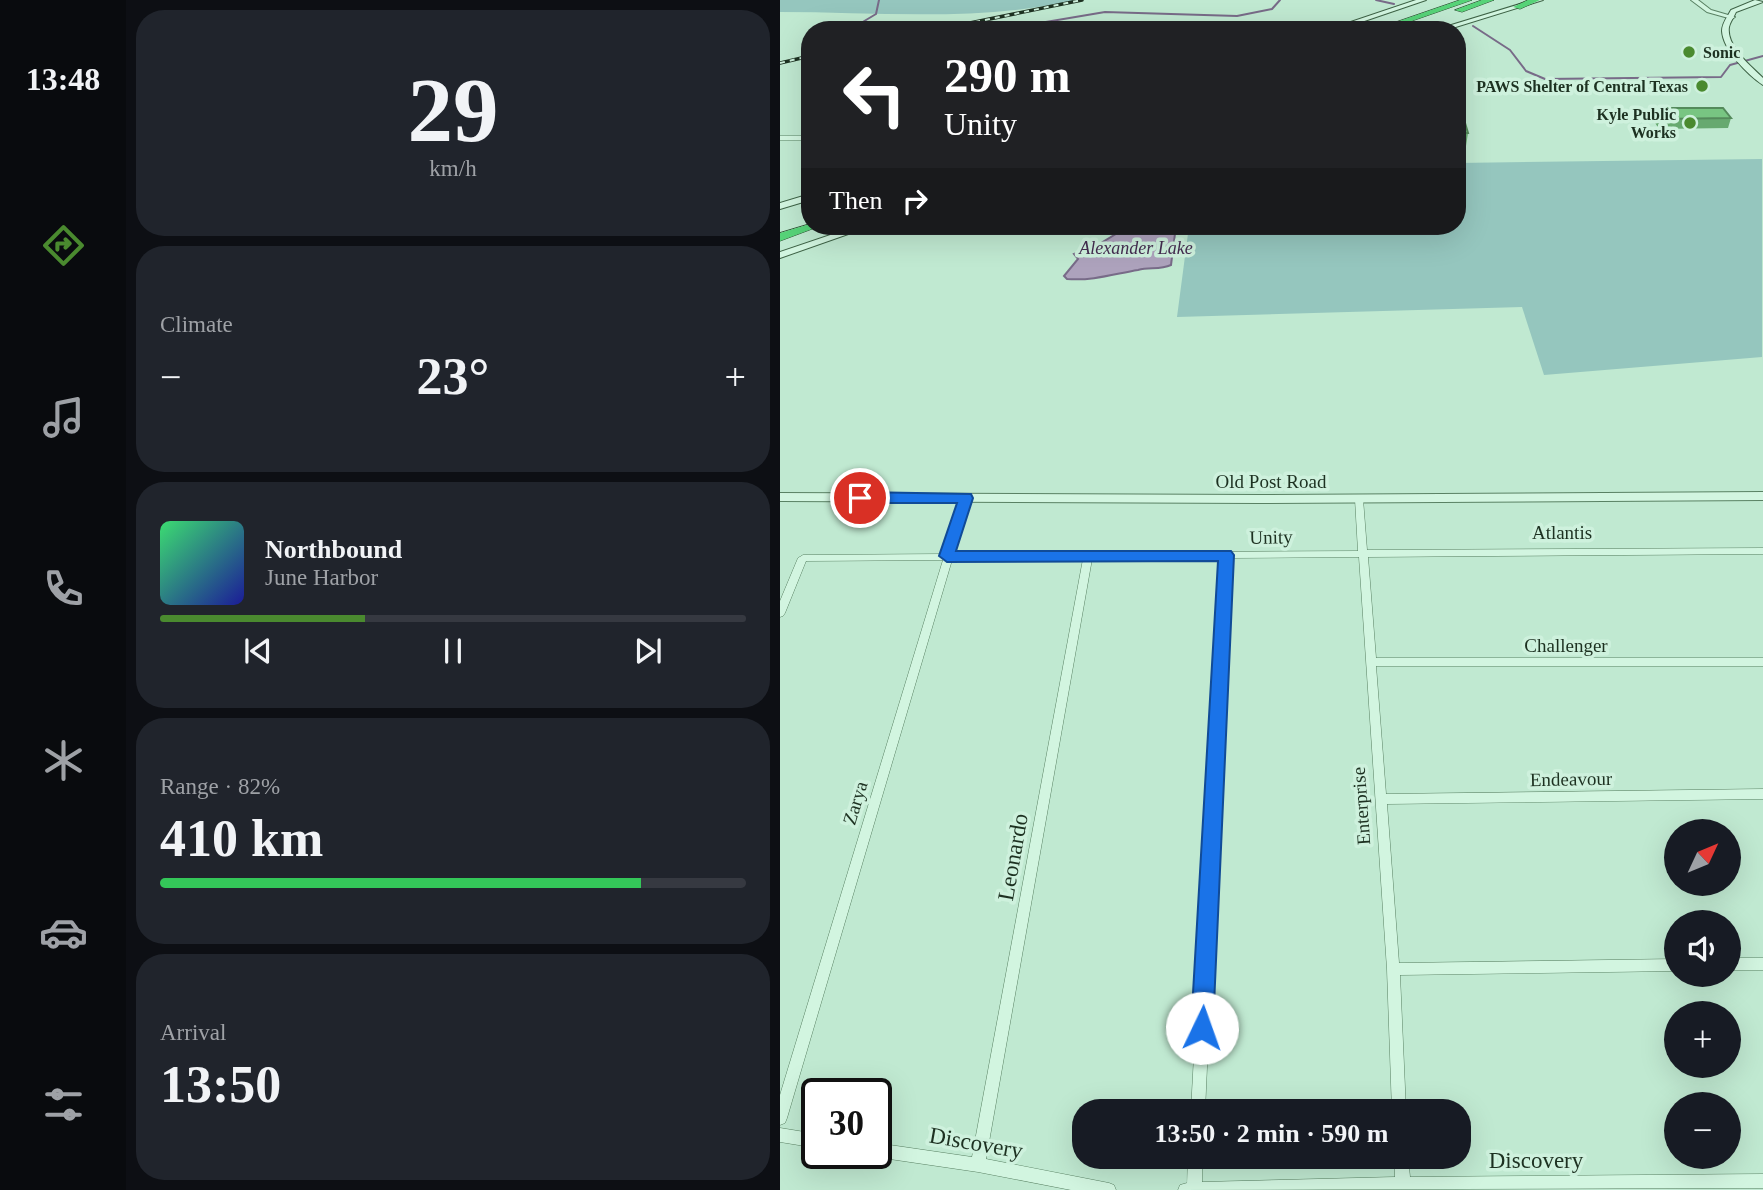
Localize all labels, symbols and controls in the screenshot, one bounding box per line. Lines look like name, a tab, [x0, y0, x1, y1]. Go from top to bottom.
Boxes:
marker: Sonic	[1681, 44, 1697, 60]
place label: Sonic	[1703, 44, 1740, 61]
text: 290 m	[944, 48, 1071, 103]
icon: left	[829, 49, 920, 140]
text: 29	[408, 60, 499, 161]
text: 13:48	[26, 61, 100, 97]
place label: PAWS Shelter of Central Texas	[1476, 78, 1688, 95]
marker: PAWS Shelter of Central Texas	[1694, 78, 1710, 94]
text: Unity	[944, 106, 1017, 142]
place label: Kyle Public Works	[1596, 106, 1676, 141]
marker: Kyle Public Works	[1682, 115, 1698, 131]
text: km/h	[429, 156, 477, 181]
icon: right	[896, 182, 934, 220]
text: Then	[829, 186, 882, 215]
icon: directions	[39, 221, 88, 270]
water label: Alexander Lake	[1078, 238, 1193, 258]
text: Climate	[160, 312, 233, 337]
text: 23°	[417, 348, 489, 405]
text: −	[160, 356, 181, 398]
text: +	[725, 356, 746, 398]
icon: music	[39, 393, 88, 442]
pin	[830, 468, 890, 528]
street label: Old Post Road	[1216, 471, 1327, 492]
icon: arrive	[841, 479, 879, 517]
street label: Atlantis	[1532, 522, 1592, 543]
street label: Unity	[1249, 526, 1293, 548]
text: Northbound	[265, 535, 402, 564]
icon: phone	[39, 564, 88, 613]
text: June Harbor	[265, 565, 378, 590]
icon: previous	[239, 632, 277, 670]
icon: pause	[434, 632, 472, 670]
icon: next	[629, 632, 667, 670]
street label: Challenger	[1524, 635, 1608, 656]
icon: climate	[39, 736, 88, 785]
street label: Enterprise	[1348, 766, 1374, 846]
street label: Endeavour	[1530, 768, 1613, 790]
text: Range · 82%	[160, 774, 280, 799]
street label: Zarya	[838, 778, 872, 827]
text: 410 km	[160, 810, 323, 867]
street label: Leonardo	[993, 811, 1033, 903]
north arrow	[1664, 819, 1741, 896]
map controls	[1664, 819, 1741, 1169]
icon: car	[39, 908, 88, 957]
button: sound	[1664, 910, 1741, 987]
position arrow	[1165, 991, 1239, 1065]
button: +	[1664, 1001, 1741, 1078]
text: Arrival	[160, 1020, 226, 1045]
text: 13:50	[160, 1056, 281, 1113]
speed limit sign: 30	[801, 1078, 892, 1169]
icon: filters	[39, 1080, 88, 1129]
button: −	[1664, 1092, 1741, 1169]
text: 13:50 · 2 min · 590 m	[1155, 1119, 1389, 1148]
street label: Discovery	[927, 1122, 1025, 1164]
street label: Discovery	[1489, 1148, 1584, 1173]

